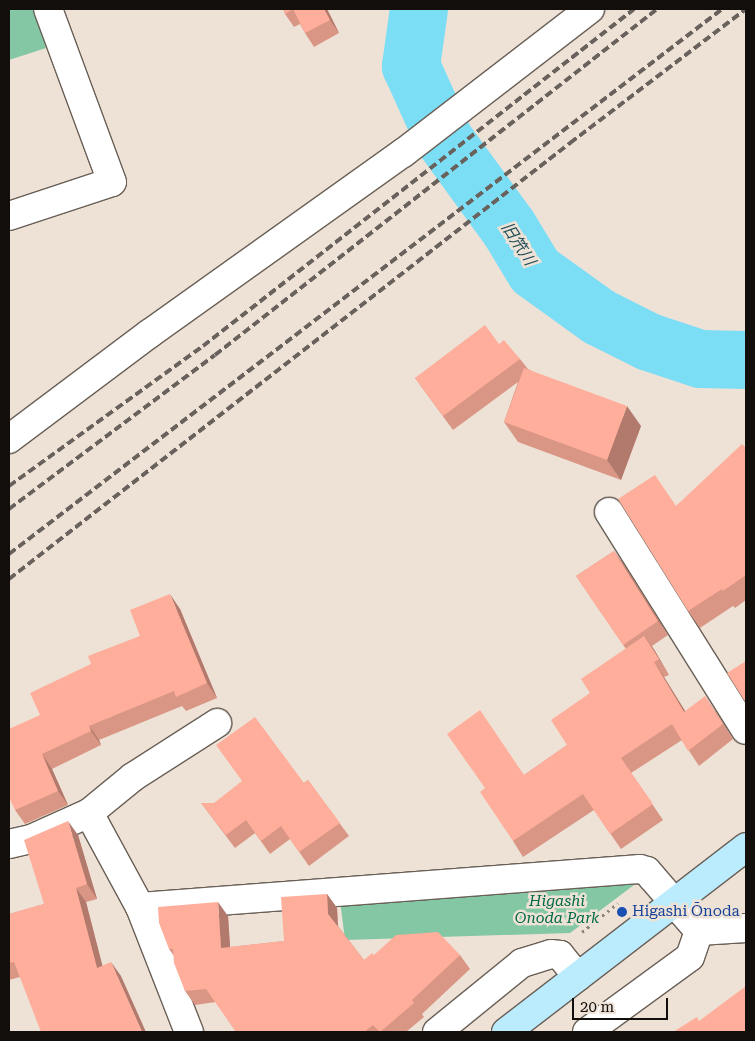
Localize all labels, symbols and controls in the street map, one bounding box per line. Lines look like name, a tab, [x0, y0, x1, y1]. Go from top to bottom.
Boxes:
water label: 旧笊川	[497, 219, 539, 269]
park label: Higashi Onoda Park	[515, 892, 599, 927]
place label: Higashi Ōnoda	[632, 903, 740, 921]
marker: Higashi Ōnoda	[616, 906, 628, 918]
scale bar	[575, 988, 671, 1020]
text: 20 m	[580, 998, 614, 1016]

